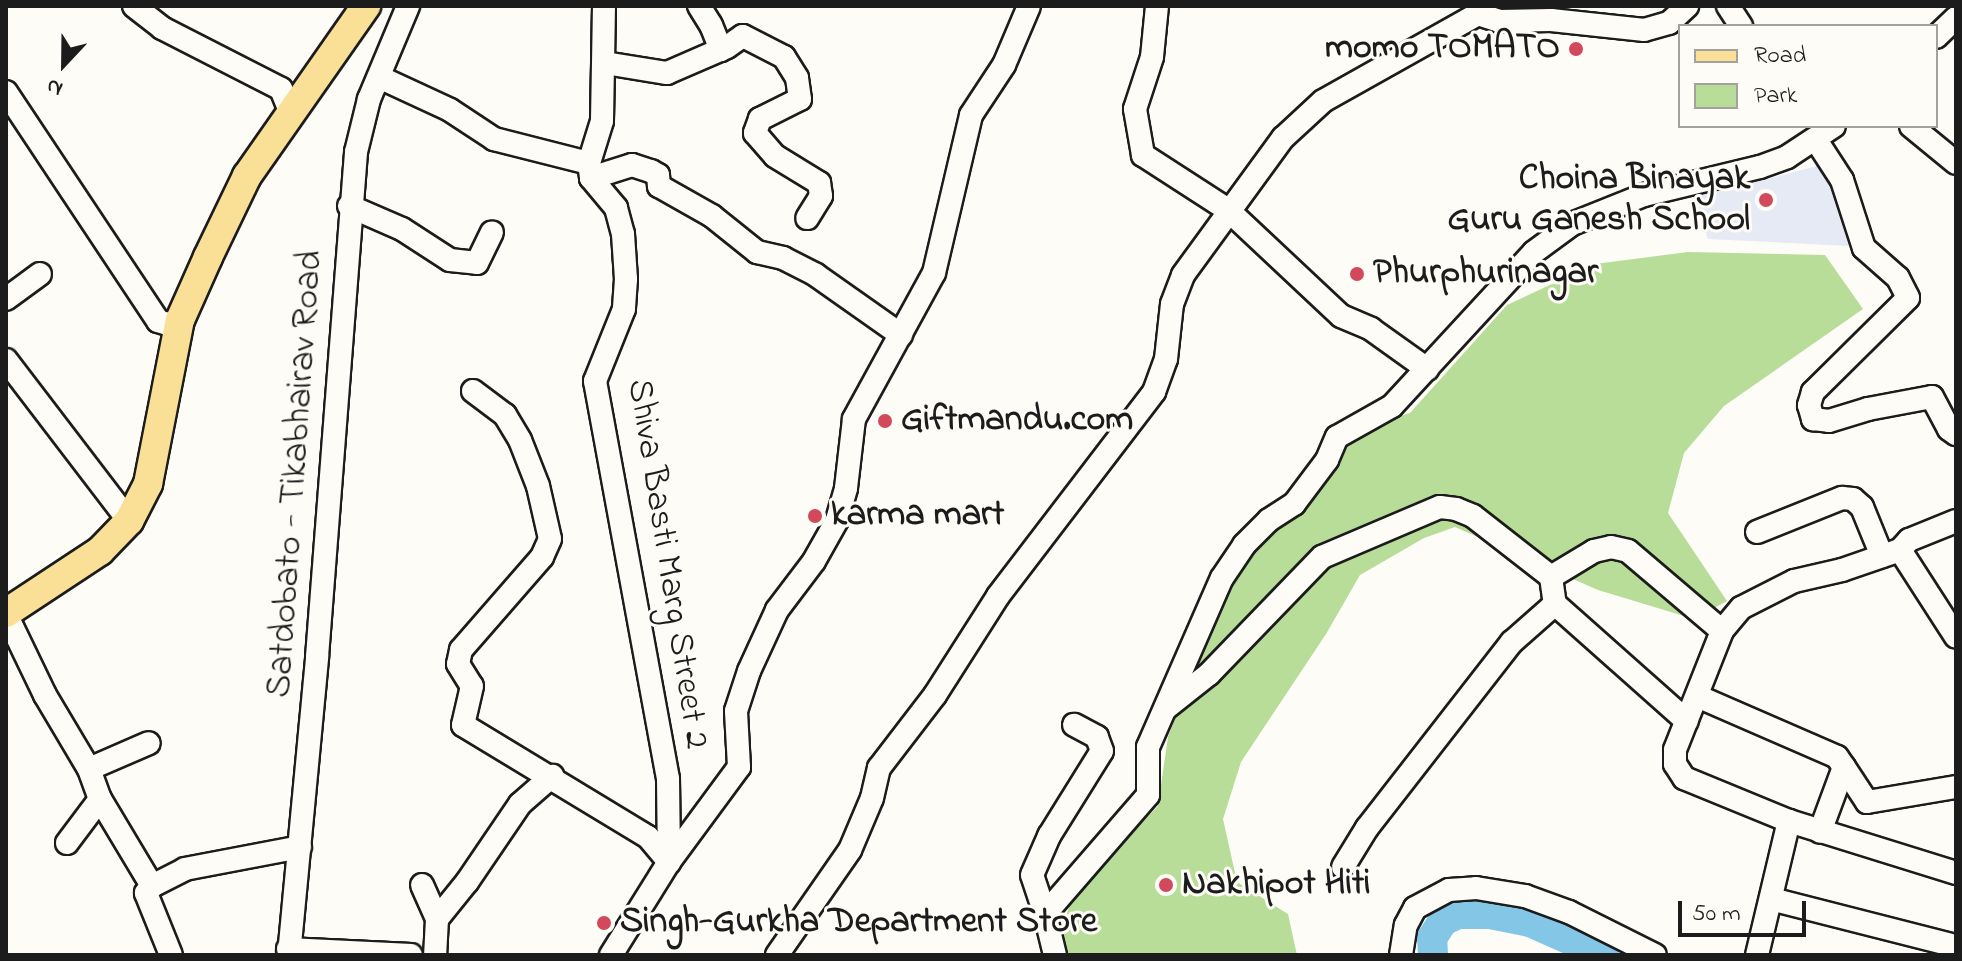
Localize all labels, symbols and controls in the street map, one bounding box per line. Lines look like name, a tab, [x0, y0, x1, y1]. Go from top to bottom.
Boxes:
north arrow	[24, 24, 104, 104]
legend	[1678, 24, 1938, 128]
place label: momo TOMATO	[1325, 27, 1560, 71]
text: Road	[1754, 39, 1806, 74]
marker: momo TOMATO	[1567, 40, 1585, 58]
text: N	[42, 69, 68, 104]
text: Park	[1754, 79, 1797, 114]
place label: Choina Binayak Guru Ganesh School	[1447, 157, 1750, 242]
marker: Choina Binayak Guru Ganesh School	[1757, 191, 1775, 209]
street label: Satdobato - Tikabhairav Road	[259, 249, 333, 699]
place label: Phurphurinagar	[1373, 252, 1598, 296]
marker: Phurphurinagar	[1348, 265, 1366, 283]
street label: Shiva Basti Marg Street 2	[616, 376, 718, 752]
place label: Giftmandu.com	[901, 399, 1133, 443]
marker: Giftmandu.com	[876, 412, 894, 430]
place label: karma mart	[831, 494, 1004, 538]
marker: karma mart	[806, 507, 824, 525]
place label: Nakhipot Hiti	[1182, 863, 1370, 907]
marker: Nakhipot Hiti	[1157, 876, 1175, 894]
scale bar	[1682, 885, 1810, 935]
text: 50 m	[1692, 897, 1741, 932]
place label: Singh-Gurkha Department Store	[620, 901, 1097, 945]
marker: Singh-Gurkha Department Store	[595, 914, 613, 932]

